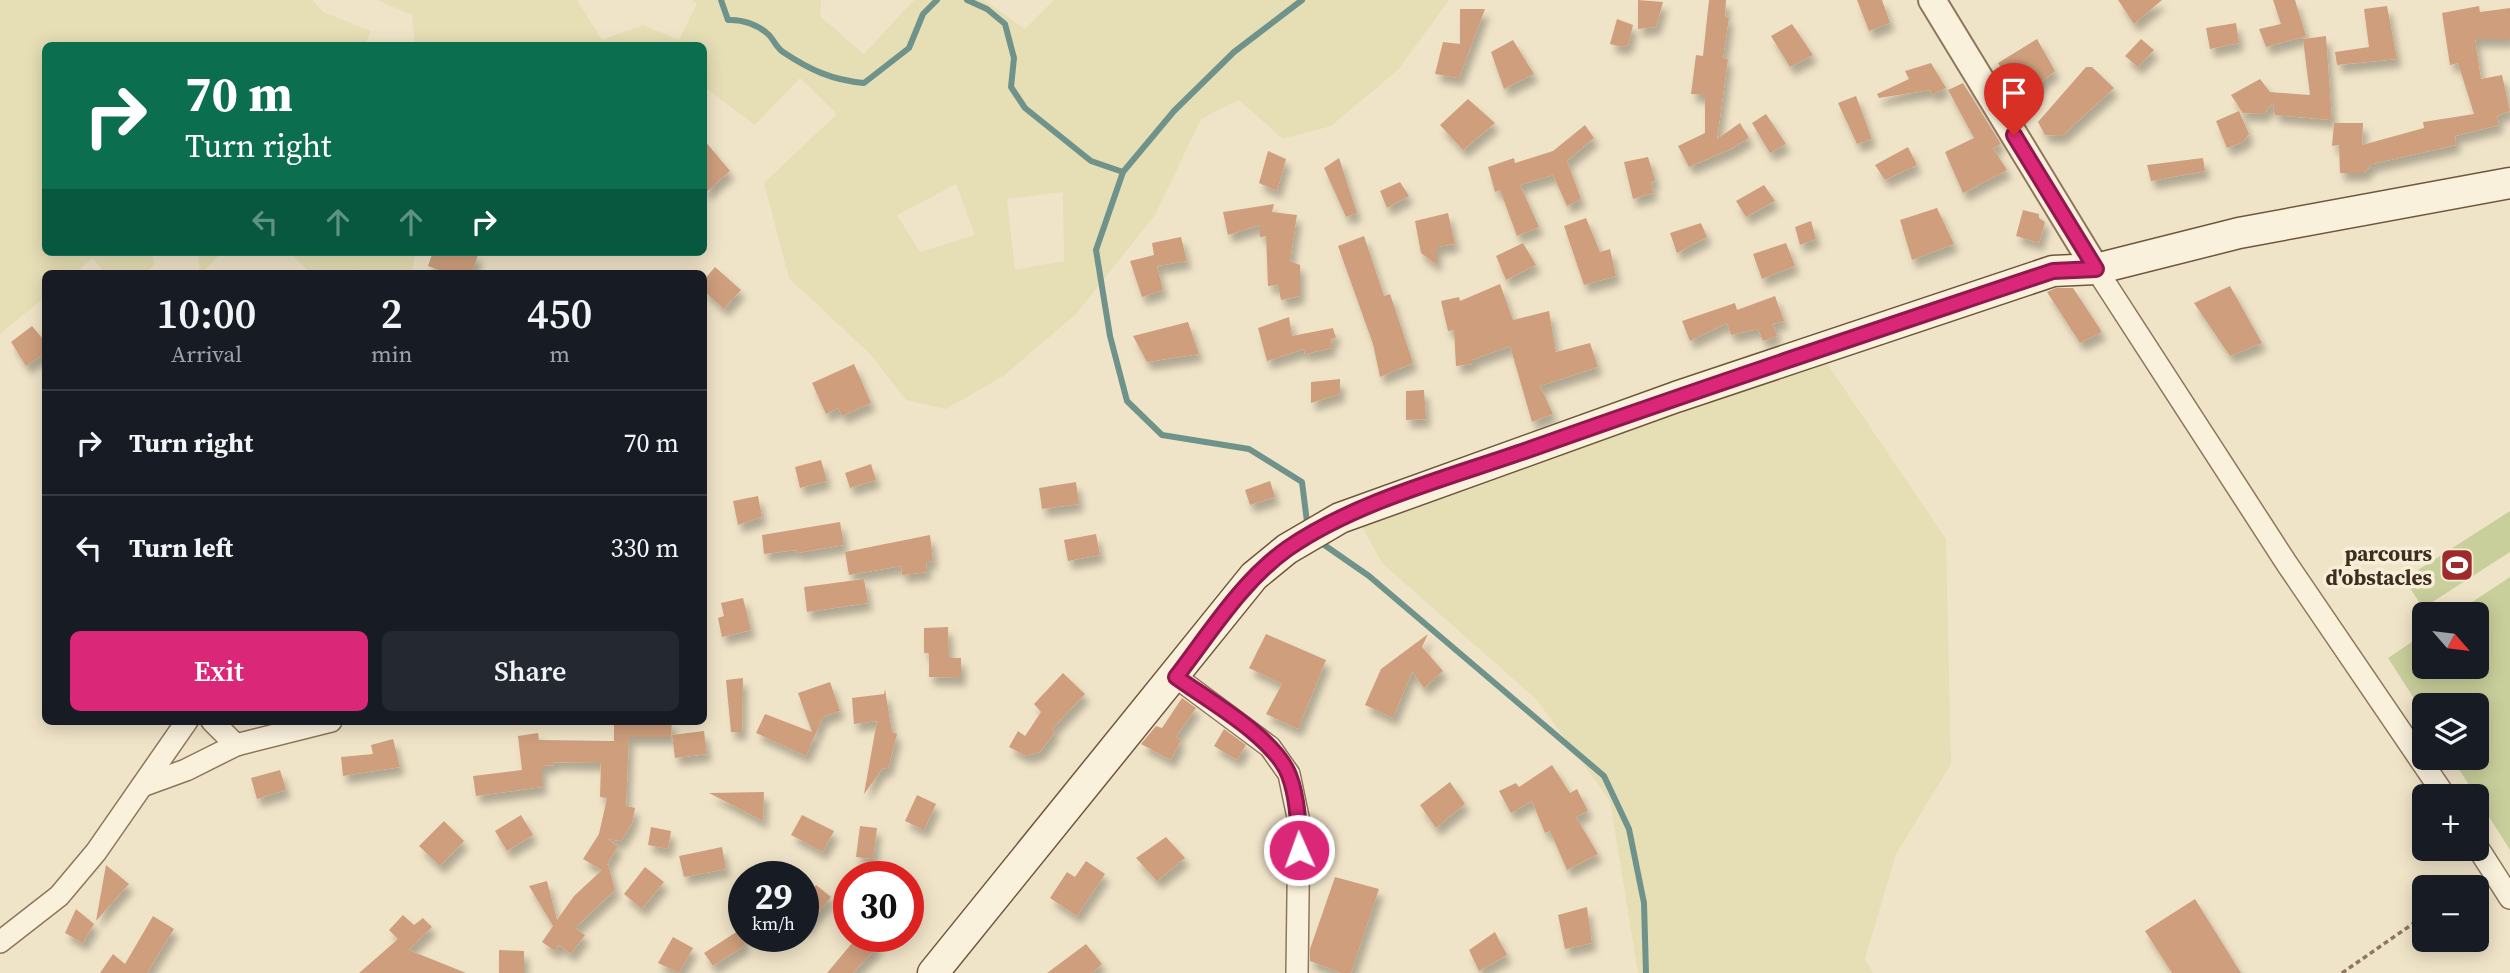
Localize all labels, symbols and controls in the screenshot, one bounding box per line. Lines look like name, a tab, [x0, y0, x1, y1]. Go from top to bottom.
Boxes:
text: 70 m	[185, 60, 293, 127]
pin	[1984, 63, 2044, 135]
icon: right	[70, 70, 161, 161]
icon: arrive	[1995, 74, 2033, 112]
text: Turn right	[185, 124, 331, 168]
icon: left	[246, 203, 284, 241]
icon: ahead	[319, 203, 357, 241]
icon: ahead	[392, 203, 430, 241]
icon: right	[465, 203, 503, 241]
text: 10:00	[156, 284, 256, 342]
text: 2	[381, 284, 403, 342]
text: 450	[527, 284, 592, 342]
text: Arrival	[171, 338, 242, 370]
text: min	[371, 338, 412, 370]
text: m	[549, 338, 570, 370]
icon: right	[70, 424, 108, 462]
text: Turn right	[129, 425, 253, 461]
text: 70 m	[624, 425, 679, 461]
icon: left	[70, 529, 108, 567]
text: Turn left	[129, 530, 233, 566]
text: 330 m	[611, 530, 679, 566]
place label: parcours d'obstacles	[2326, 539, 2432, 592]
sports icon: parcours d'obstacles	[2438, 546, 2476, 584]
north arrow	[2412, 602, 2488, 679]
map controls	[2412, 602, 2489, 952]
button: Exit	[70, 631, 368, 711]
button: Share	[382, 631, 679, 711]
button: layers	[2412, 693, 2489, 770]
button: +	[2412, 784, 2489, 861]
position arrow	[1262, 813, 1336, 887]
speed limit sign: 30	[833, 861, 924, 952]
text: 29	[755, 873, 792, 921]
button: −	[2412, 875, 2489, 952]
text: km/h	[752, 911, 795, 936]

